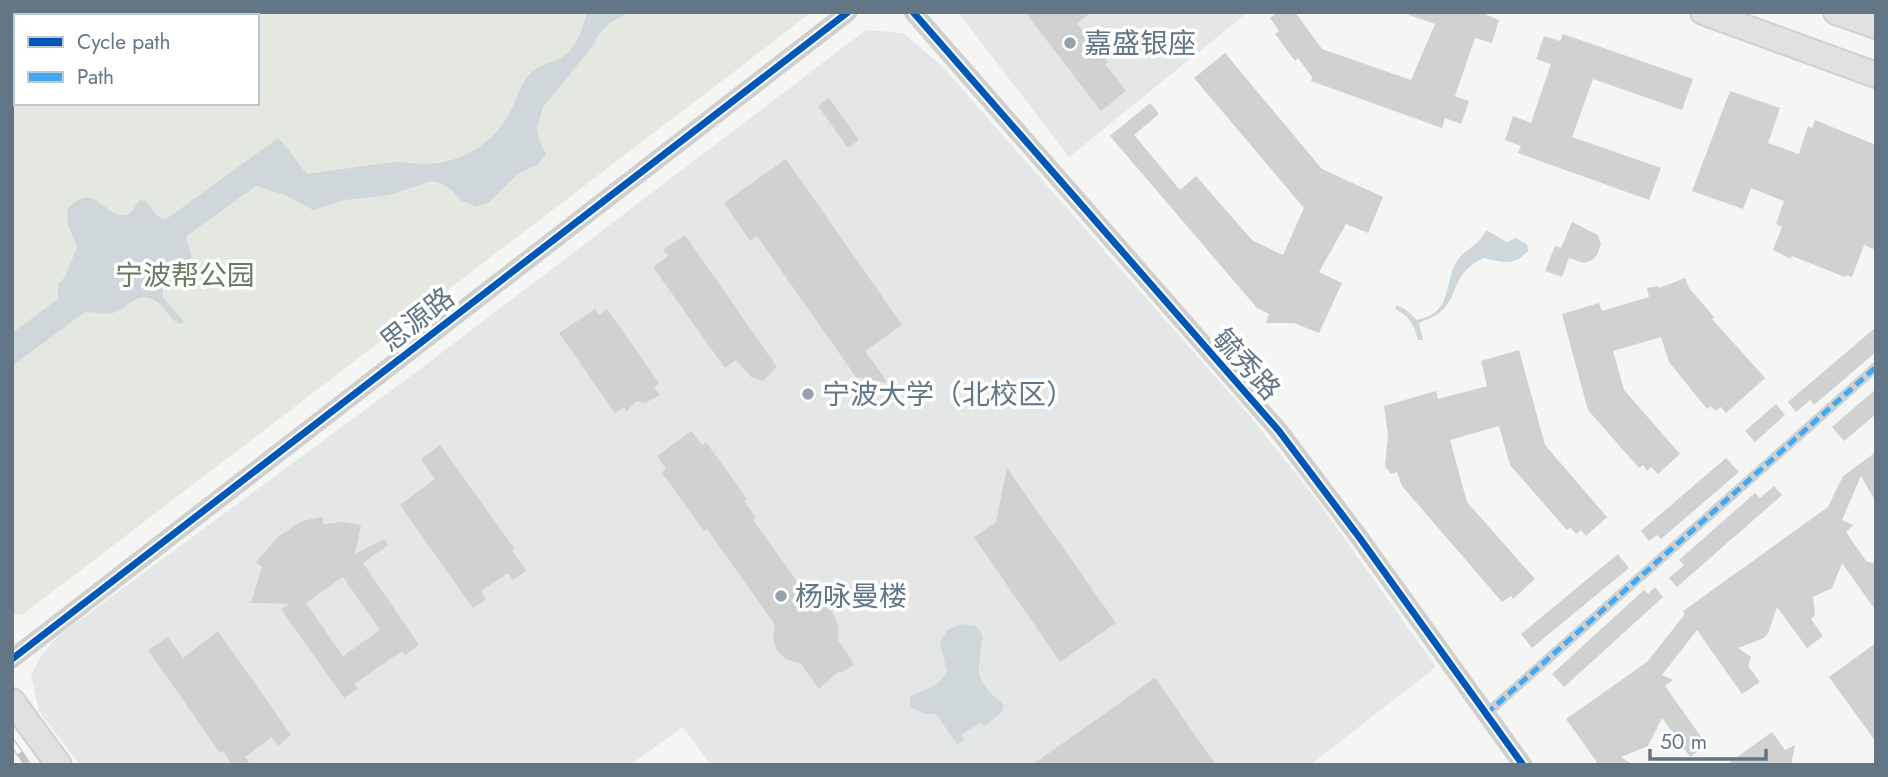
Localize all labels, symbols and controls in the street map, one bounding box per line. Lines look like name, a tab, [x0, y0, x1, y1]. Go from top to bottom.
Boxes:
legend	[14, 14, 259, 105]
place label: 嘉盛银座	[1084, 23, 1196, 64]
text: Cycle path	[77, 27, 170, 57]
marker: 嘉盛银座	[1062, 35, 1078, 51]
text: Path	[77, 62, 114, 92]
park label: 宁波帮公园	[115, 255, 255, 296]
street label: 思源路	[372, 277, 463, 361]
street label: 毓秀路	[1203, 319, 1290, 409]
place label: 宁波大学（北校区）	[822, 374, 1074, 415]
marker: 宁波大学（北校区）	[800, 386, 816, 402]
place label: 杨咏曼楼	[795, 576, 907, 617]
marker: 杨咏曼楼	[773, 588, 789, 604]
scale bar	[1650, 718, 1766, 762]
text: 50 m	[1660, 727, 1707, 757]

